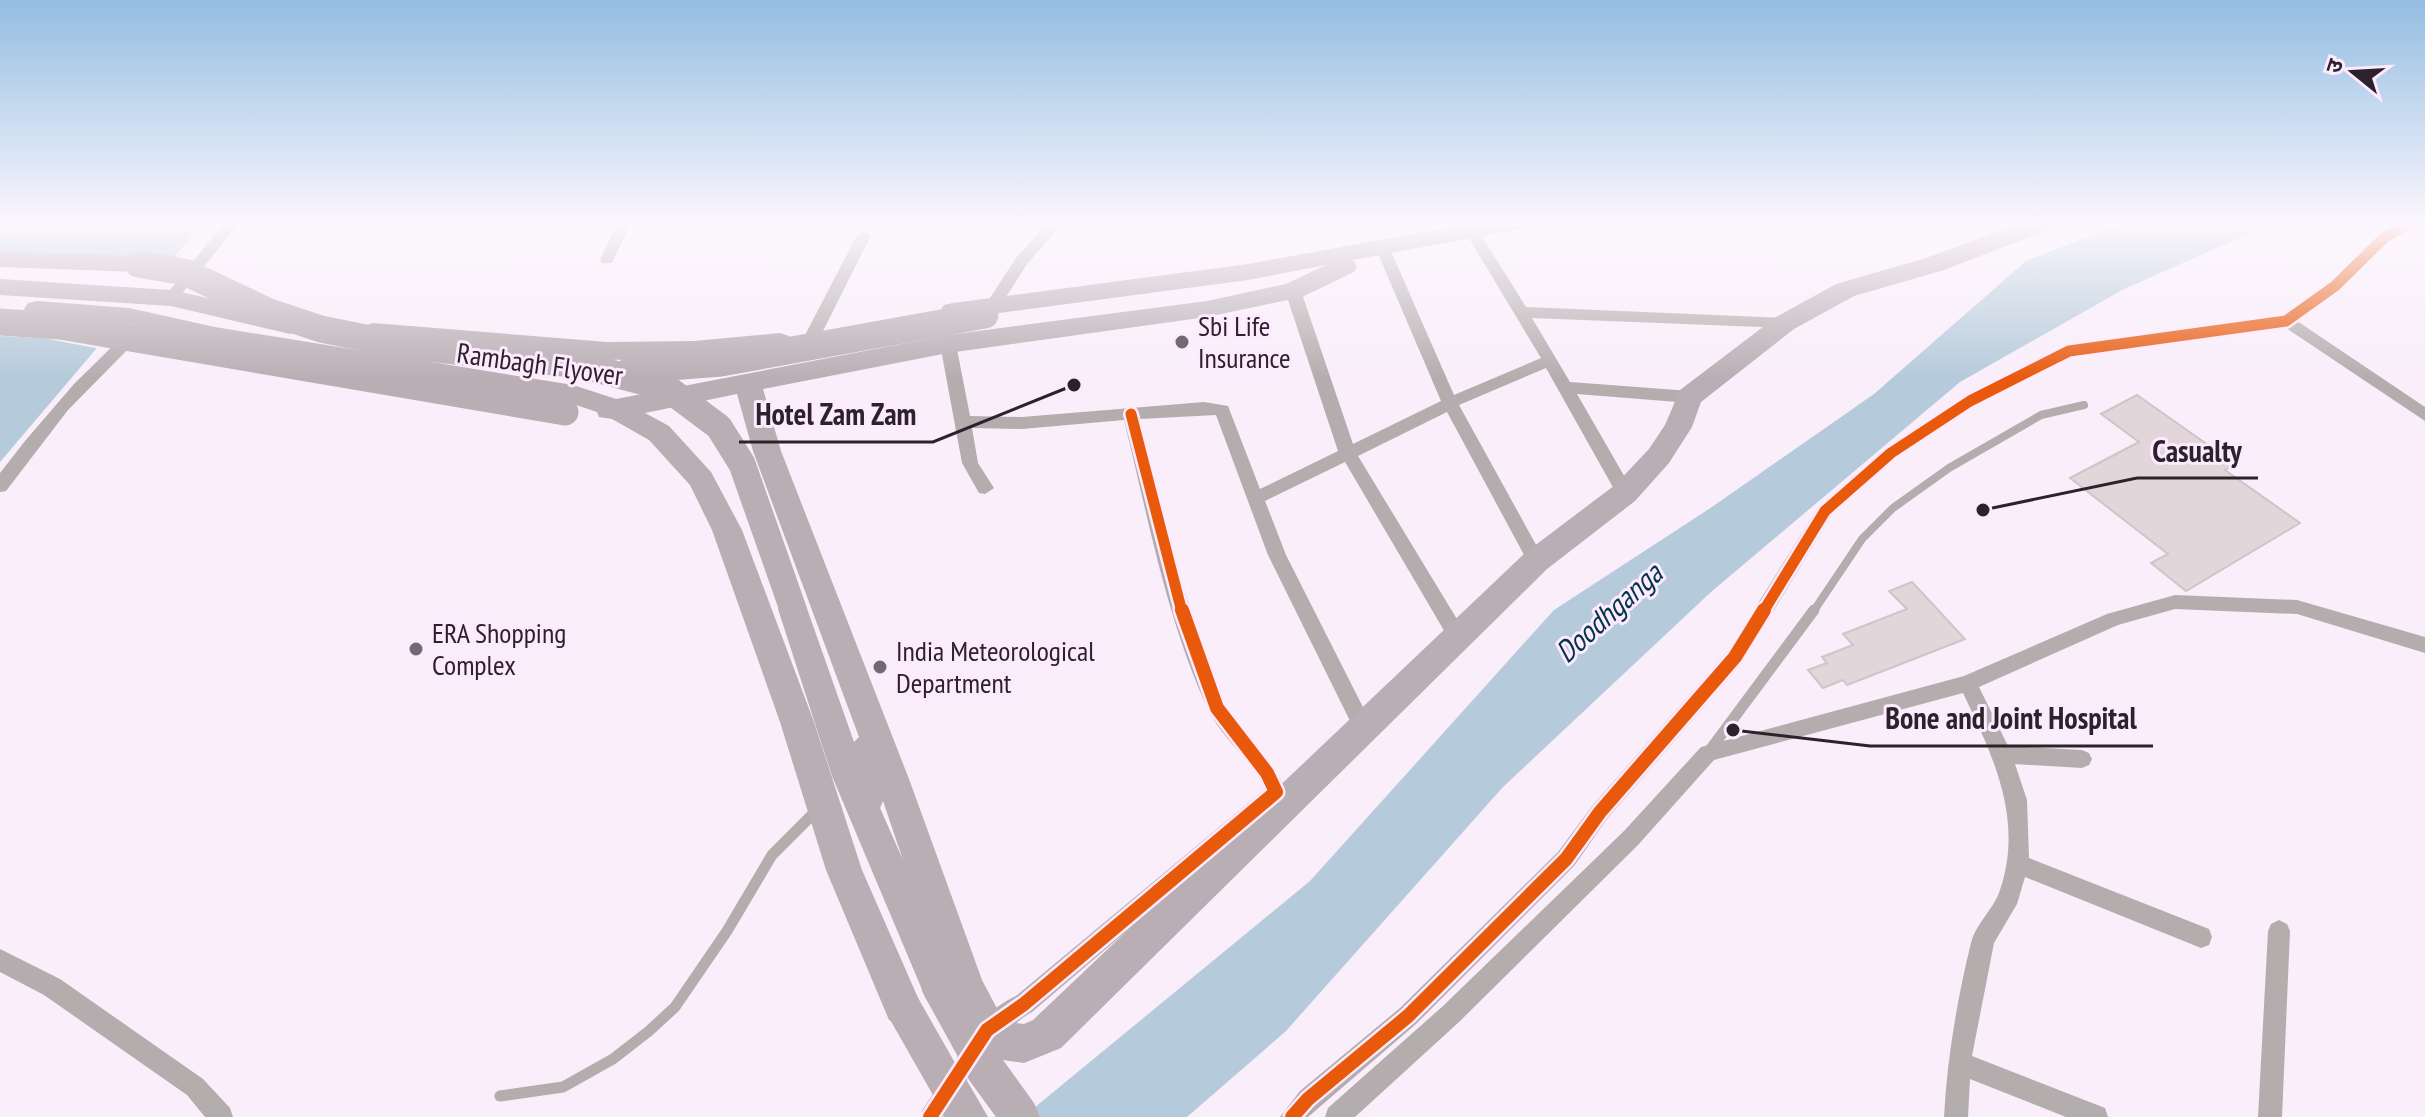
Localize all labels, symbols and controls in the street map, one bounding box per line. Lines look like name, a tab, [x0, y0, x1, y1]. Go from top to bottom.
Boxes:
north arrow	[2313, 32, 2393, 112]
text: उ	[2319, 54, 2350, 76]
place label: Sbi Life Insurance	[1198, 307, 1291, 376]
marker: Sbi Life Insurance	[1173, 333, 1191, 351]
street label: Rambagh Flyover	[455, 334, 626, 393]
callout: Hotel Zam Zam	[739, 388, 933, 442]
text: Hotel Zam Zam	[755, 394, 917, 433]
callout: Casualty	[2137, 424, 2258, 478]
text: Casualty	[2152, 431, 2243, 470]
water label: Doodhganga	[1546, 552, 1671, 670]
place label: ERA Shopping Complex	[432, 614, 566, 683]
place label: India Meteorological Department	[896, 632, 1095, 701]
marker: ERA Shopping Complex	[407, 640, 425, 658]
marker: India Meteorological Department	[871, 658, 889, 676]
callout: Bone and Joint Hospital	[1870, 692, 2153, 746]
text: Bone and Joint Hospital	[1885, 698, 2137, 737]

